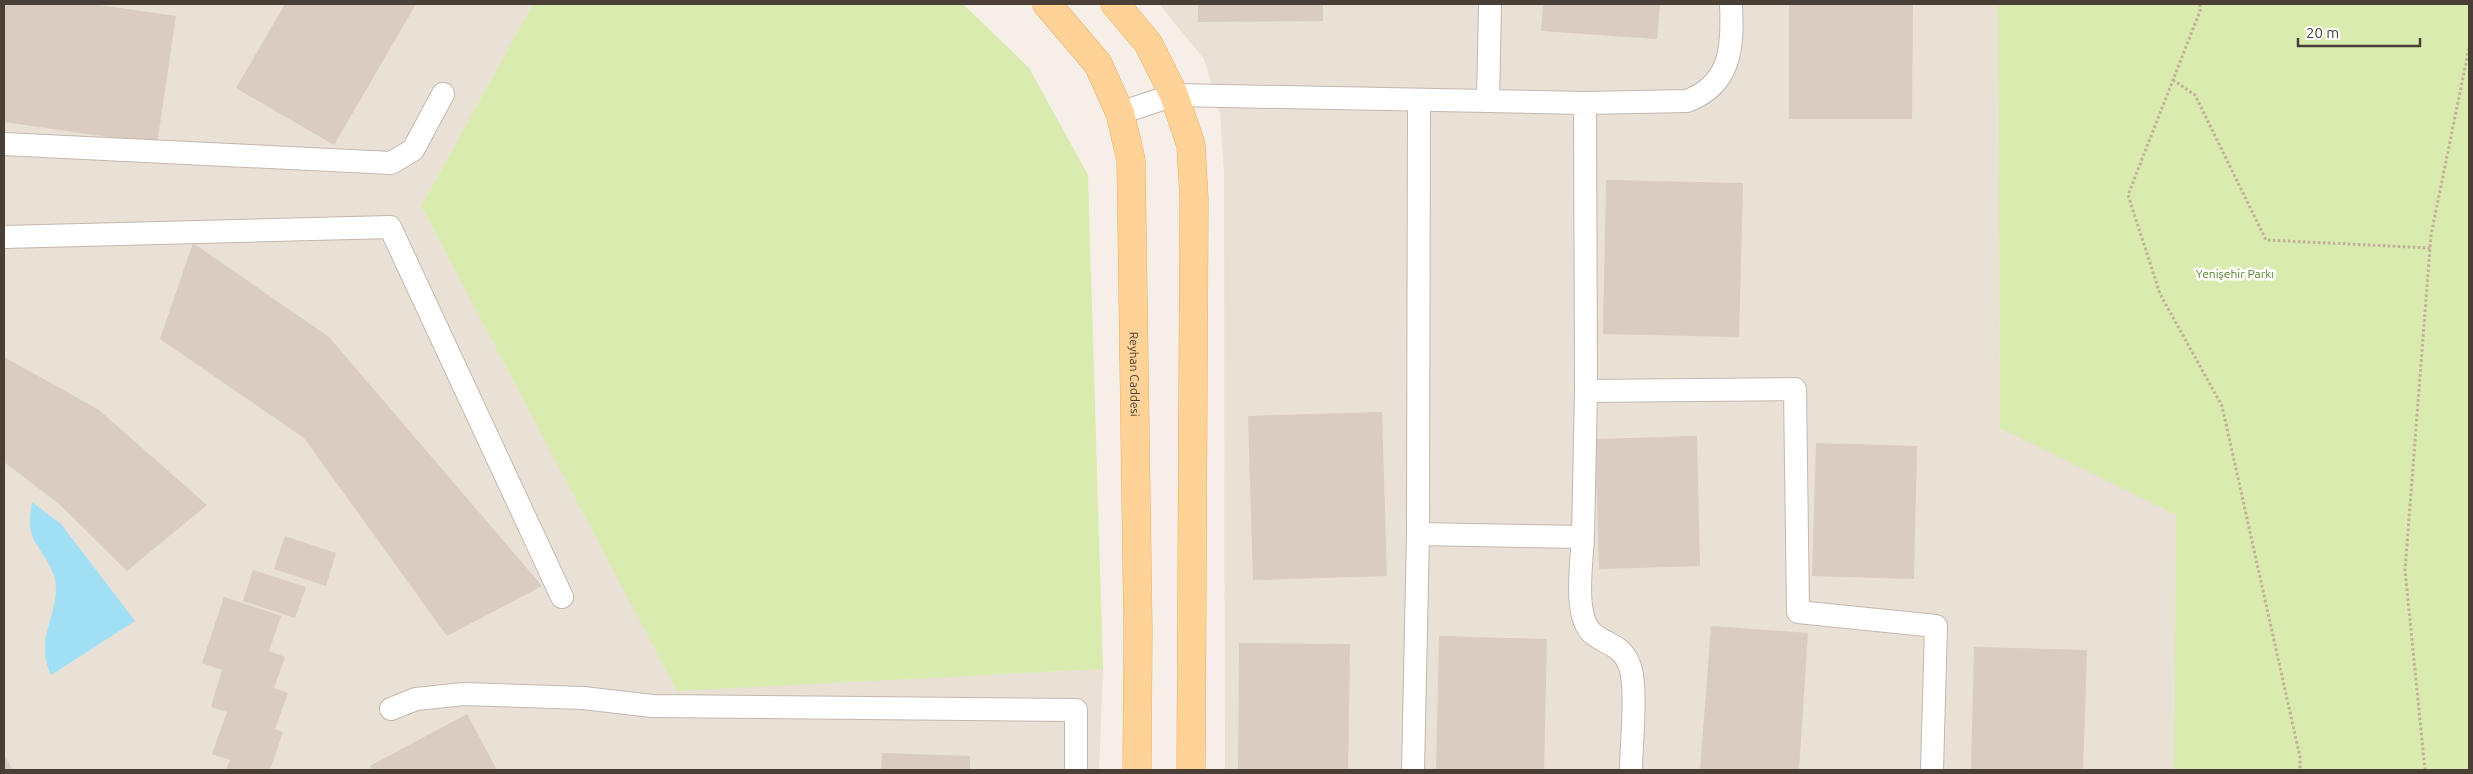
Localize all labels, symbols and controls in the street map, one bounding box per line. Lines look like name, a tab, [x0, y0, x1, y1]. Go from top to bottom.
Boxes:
scale bar	[2298, 15, 2420, 47]
text: 20 m	[2306, 24, 2339, 41]
park label: Yenişehir Parkı	[2196, 267, 2274, 280]
street label: Reyhan Caddesi	[1128, 332, 1142, 417]

